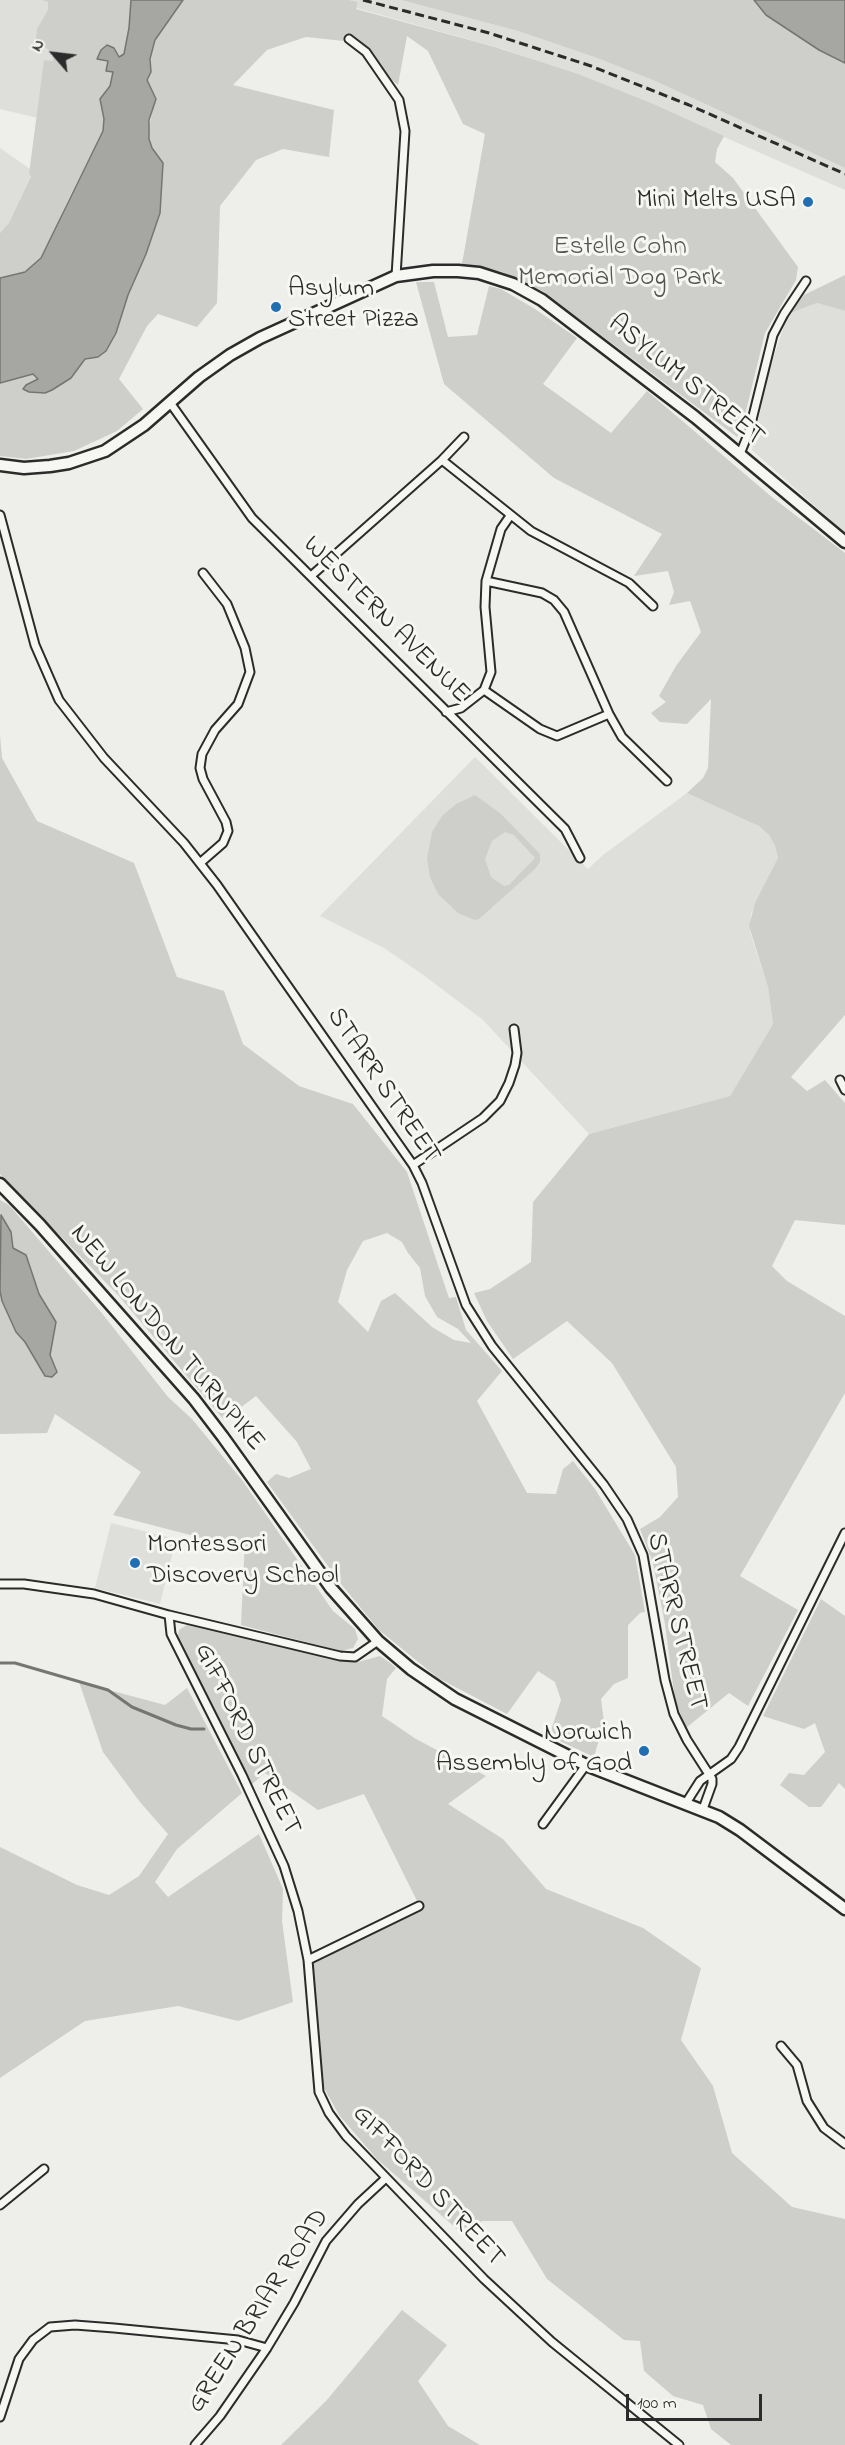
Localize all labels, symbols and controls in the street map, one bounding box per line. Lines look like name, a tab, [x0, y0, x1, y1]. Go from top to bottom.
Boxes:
north arrow	[24, 24, 84, 84]
text: N	[25, 35, 51, 56]
place label: Mini Melts USA	[636, 186, 796, 218]
marker: Mini Melts USA	[801, 195, 815, 209]
park label: Estelle Cohn Memorial Dog Park	[518, 233, 722, 296]
place label: Asylum Street Pizza	[288, 275, 419, 338]
marker: Asylum Street Pizza	[269, 300, 283, 314]
street label: ASYLUM STREET	[600, 309, 770, 455]
street label: WESTERN AVENUE	[294, 530, 476, 712]
street label: STARR STREET	[318, 1003, 446, 1171]
street label: NEW LONDON TURNPIKE	[62, 1219, 270, 1459]
street label: STARR STREET	[637, 1530, 713, 1714]
place label: Montessori Discovery School	[147, 1531, 339, 1594]
marker: Montessori Discovery School	[128, 1556, 142, 1570]
street label: GIFFORD STREET	[185, 1639, 307, 1841]
place label: Norwich Assembly of God	[436, 1719, 632, 1782]
marker: Norwich Assembly of God	[637, 1744, 651, 1758]
street label: GIFFORD STREET	[344, 2099, 510, 2275]
street label: GREEN BRIAR ROAD	[182, 2204, 338, 2420]
scale bar	[629, 2382, 766, 2420]
text: 100 m	[637, 2391, 677, 2417]

